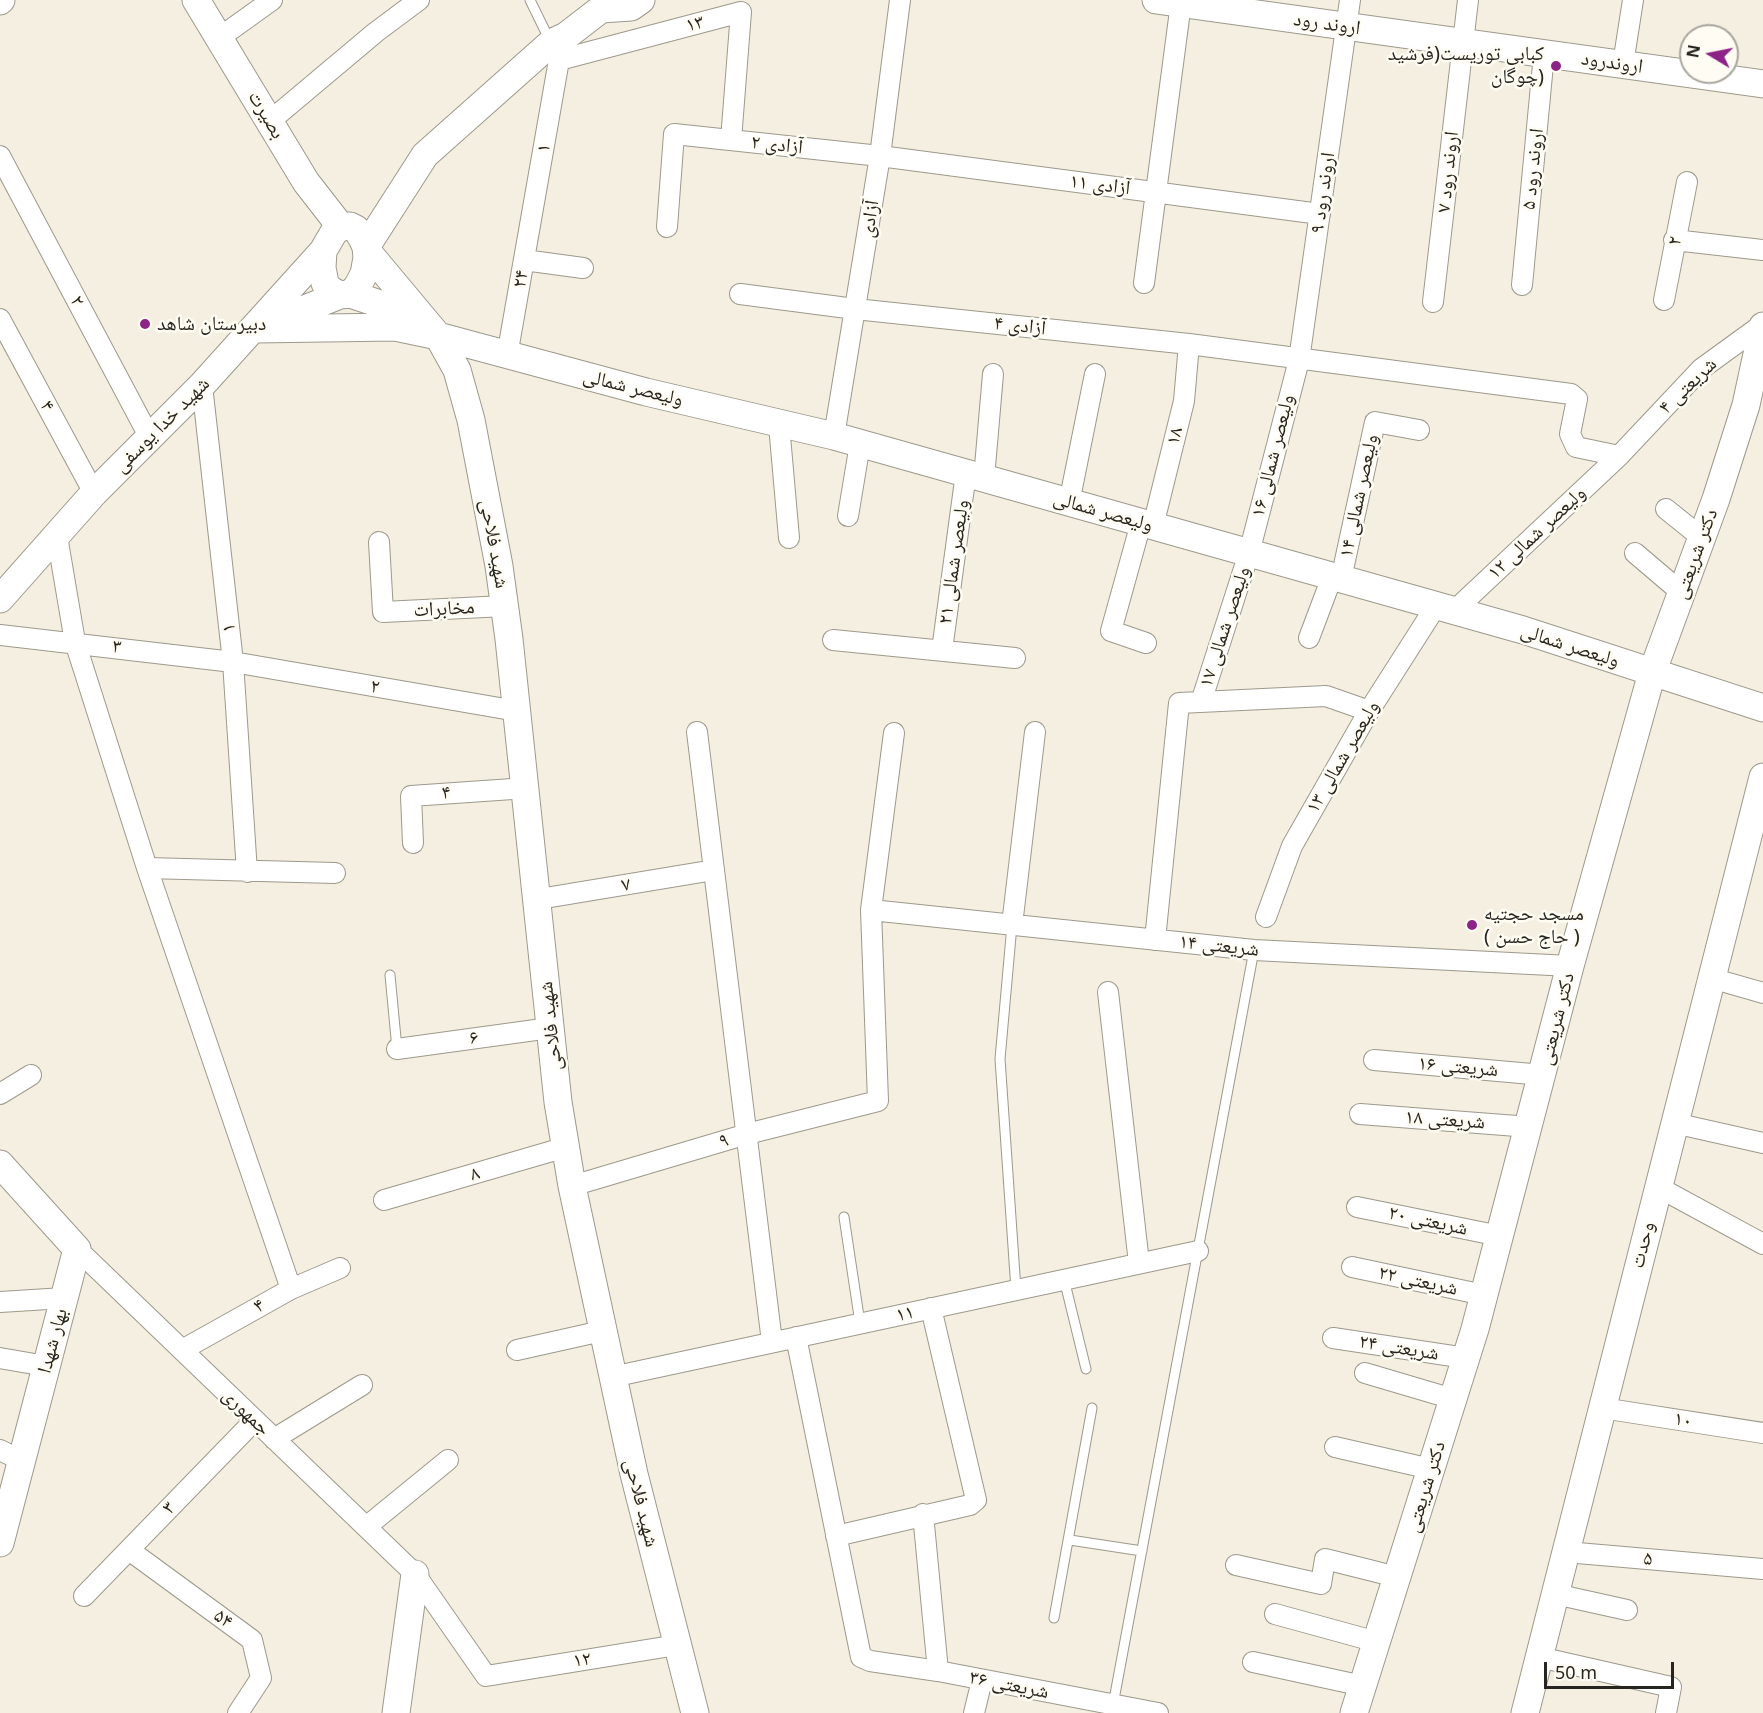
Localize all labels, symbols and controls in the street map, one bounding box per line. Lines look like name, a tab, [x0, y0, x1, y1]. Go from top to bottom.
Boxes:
street label: اروند رود	[1292, 7, 1362, 41]
street label: ۱۳	[683, 10, 707, 38]
north arrow	[1679, 24, 1739, 84]
place label: کبابی توریست(فرشید چوگان)	[1388, 42, 1544, 89]
text: N	[1681, 43, 1705, 60]
street label: اروندرود	[1580, 47, 1644, 79]
marker: کبابی توریست(فرشید چوگان)	[1549, 59, 1563, 73]
street label: بصیرت	[242, 87, 290, 143]
street label: اروند رود ۵	[1517, 127, 1549, 211]
street label: آزادی ۲	[750, 130, 804, 160]
street label: اروند رود ۷	[1432, 130, 1464, 214]
street label: ۱	[531, 141, 557, 155]
street label: اروند رود ۹	[1305, 151, 1341, 235]
street label: آزادی ۱۱	[1068, 169, 1132, 201]
street label: آزادی	[855, 198, 885, 240]
street label: ۲	[1662, 234, 1688, 248]
street label: ۲۴	[508, 268, 534, 290]
street label: ۲	[64, 291, 90, 311]
street label: آزادی ۴	[993, 311, 1047, 341]
place label: دبیرستان شاهد	[157, 312, 266, 336]
marker: دبیرستان شاهد	[138, 317, 152, 331]
street label: شریعتی ۴	[1654, 353, 1722, 419]
street label: ولیعصر شمالی	[580, 364, 686, 412]
street label: شهید خدا یوسفی	[109, 372, 215, 478]
street label: ولیعصر شمالی ۱۶	[1246, 392, 1300, 520]
street label: ۴	[34, 396, 60, 416]
street label: ۱۸	[1161, 424, 1189, 448]
street label: ولیعصر شمالی ۱۴	[1334, 432, 1384, 560]
street label: ولیعصر شمالی ۱۲	[1483, 481, 1591, 585]
street label: ولیعصر شمالی	[1050, 486, 1156, 538]
street label: شهید فلاحی	[474, 498, 514, 590]
street label: ولیعصر شمالی ۲۱	[933, 498, 975, 626]
street label: دکتر شریعتی	[1669, 506, 1723, 602]
street label: ولیعصر شمالی ۱۷	[1194, 564, 1256, 690]
street label: مخابرات	[413, 595, 475, 623]
street label: ولیعصر شمالی	[1518, 619, 1622, 673]
street label: ۱	[217, 622, 241, 634]
street label: ۳	[111, 635, 123, 659]
street label: ۲	[368, 674, 382, 700]
street label: ولیعصر شمالی ۱۳	[1301, 697, 1385, 817]
street label: ۴	[441, 781, 451, 805]
street label: ۷	[620, 872, 632, 898]
place label: مسجد حجتیه ( حاج حسن )	[1484, 902, 1584, 949]
marker: مسجد حجتیه ( حاج حسن )	[1465, 918, 1479, 932]
street label: شریعتی ۱۴	[1178, 930, 1260, 962]
street label: دکتر شریعتی	[1534, 970, 1580, 1068]
street label: شهید فلاحی	[534, 980, 568, 1072]
street label: ۶	[468, 1025, 480, 1051]
street label: شریعتی ۱۶	[1417, 1052, 1499, 1082]
street label: شریعتی ۱۸	[1404, 1105, 1486, 1135]
street label: ۹	[716, 1128, 732, 1154]
street label: ۸	[467, 1161, 483, 1187]
street label: شریعتی ۲۰	[1386, 1201, 1470, 1241]
street label: وحدت	[1626, 1219, 1660, 1271]
street label: شریعتی ۲۲	[1376, 1261, 1460, 1301]
street label: ۴	[249, 1293, 269, 1319]
street label: ۱۱	[894, 1300, 916, 1328]
street label: بهار شهدا	[33, 1306, 73, 1376]
street label: شریعتی ۲۴	[1357, 1330, 1441, 1366]
street label: جمهوری	[217, 1383, 275, 1441]
street label: ۱۰	[1672, 1407, 1694, 1433]
street label: دکتر شریعتی	[1401, 1438, 1451, 1536]
street label: شهید فلاحی	[619, 1457, 663, 1549]
street label: ۳	[157, 1496, 181, 1520]
street label: ۵	[1642, 1547, 1654, 1571]
street label: ۵۴	[209, 1604, 237, 1634]
street label: ۱۲	[571, 1647, 593, 1673]
scale bar	[1547, 1650, 1678, 1688]
text: 50 m	[1555, 1660, 1597, 1684]
street label: شریعتی ۳۶	[967, 1666, 1051, 1704]

